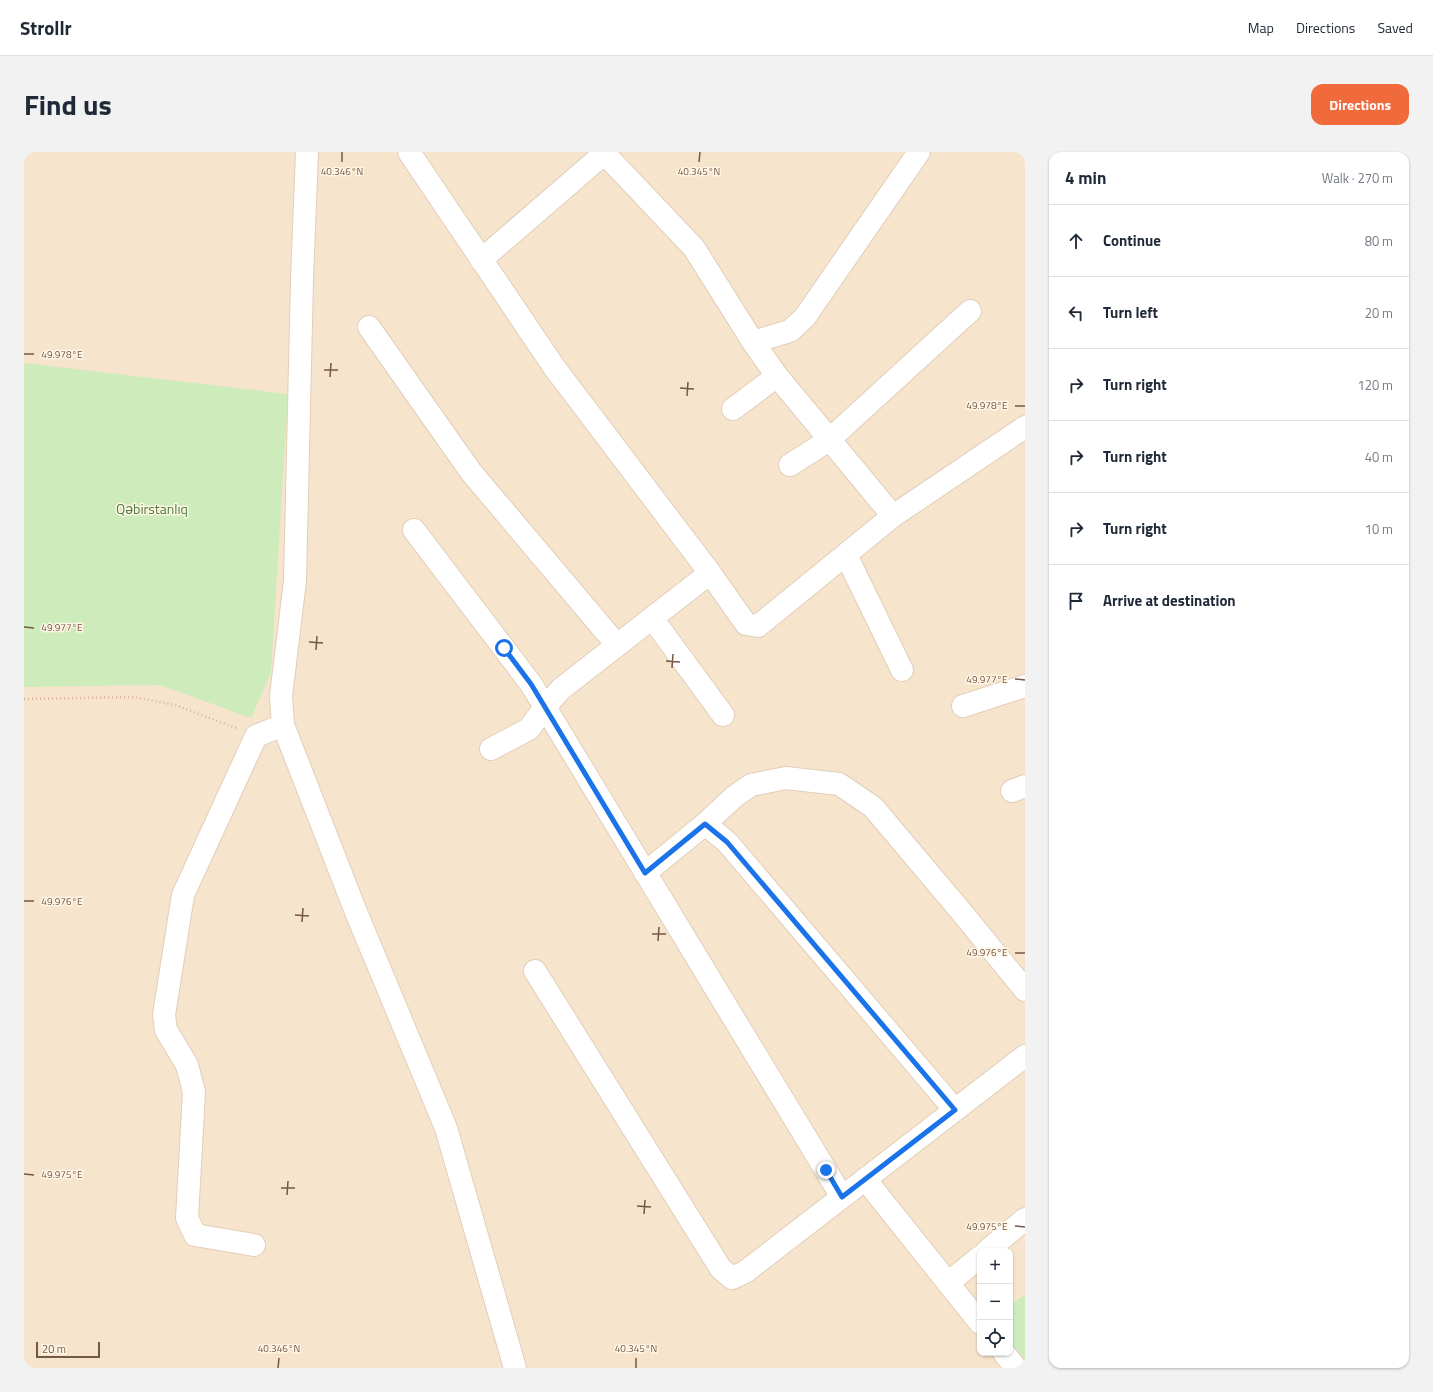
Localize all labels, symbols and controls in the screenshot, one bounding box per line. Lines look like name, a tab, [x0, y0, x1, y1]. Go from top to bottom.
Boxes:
text: Strollr	[20, 13, 72, 42]
text: Map	[1248, 17, 1274, 38]
text: Directions	[1296, 17, 1355, 38]
text: Saved	[1377, 17, 1413, 38]
text: Find us	[24, 83, 112, 126]
button: Directions	[1311, 84, 1409, 125]
text: 40.346°N	[321, 164, 363, 179]
text: 40.345°N	[678, 164, 720, 179]
text: 4 min	[1065, 165, 1106, 191]
text: Walk · 270 m	[1322, 168, 1393, 188]
text: Continue	[1103, 229, 1161, 252]
icon: ahead	[1065, 230, 1087, 252]
text: 80 m	[1365, 231, 1393, 251]
text: Turn left	[1103, 301, 1158, 324]
icon: left	[1065, 302, 1087, 324]
text: 20 m	[1365, 303, 1393, 323]
text: 49.978°E	[41, 347, 83, 362]
text: Turn right	[1103, 373, 1167, 396]
icon: right	[1065, 374, 1087, 396]
text: 120 m	[1357, 375, 1393, 395]
text: 49.978°E	[966, 398, 1008, 413]
text: Turn right	[1103, 445, 1167, 468]
icon: right	[1065, 446, 1087, 468]
text: 40 m	[1365, 447, 1393, 467]
park label: Qəbirstanlıq	[116, 498, 188, 519]
text: Turn right	[1103, 517, 1167, 540]
icon: right	[1065, 518, 1087, 540]
text: 10 m	[1365, 519, 1393, 539]
text: Arrive at destination	[1103, 589, 1236, 612]
icon: arrive	[1065, 590, 1087, 612]
text: 49.977°E	[41, 620, 83, 635]
route start	[495, 639, 513, 657]
text: 49.977°E	[966, 672, 1008, 687]
text: 49.976°E	[41, 894, 83, 909]
text: 49.976°E	[966, 945, 1008, 960]
route end	[817, 1161, 835, 1179]
text: 49.975°E	[41, 1167, 83, 1182]
text: 49.975°E	[966, 1219, 1008, 1234]
map controls	[977, 1248, 1013, 1356]
button: +	[977, 1248, 1013, 1284]
button: −	[977, 1284, 1013, 1320]
button: locate	[977, 1320, 1013, 1356]
scale bar	[36, 1340, 100, 1359]
text: 20 m	[42, 1341, 66, 1357]
text: 40.346°N	[258, 1341, 300, 1356]
text: 40.345°N	[615, 1341, 657, 1356]

